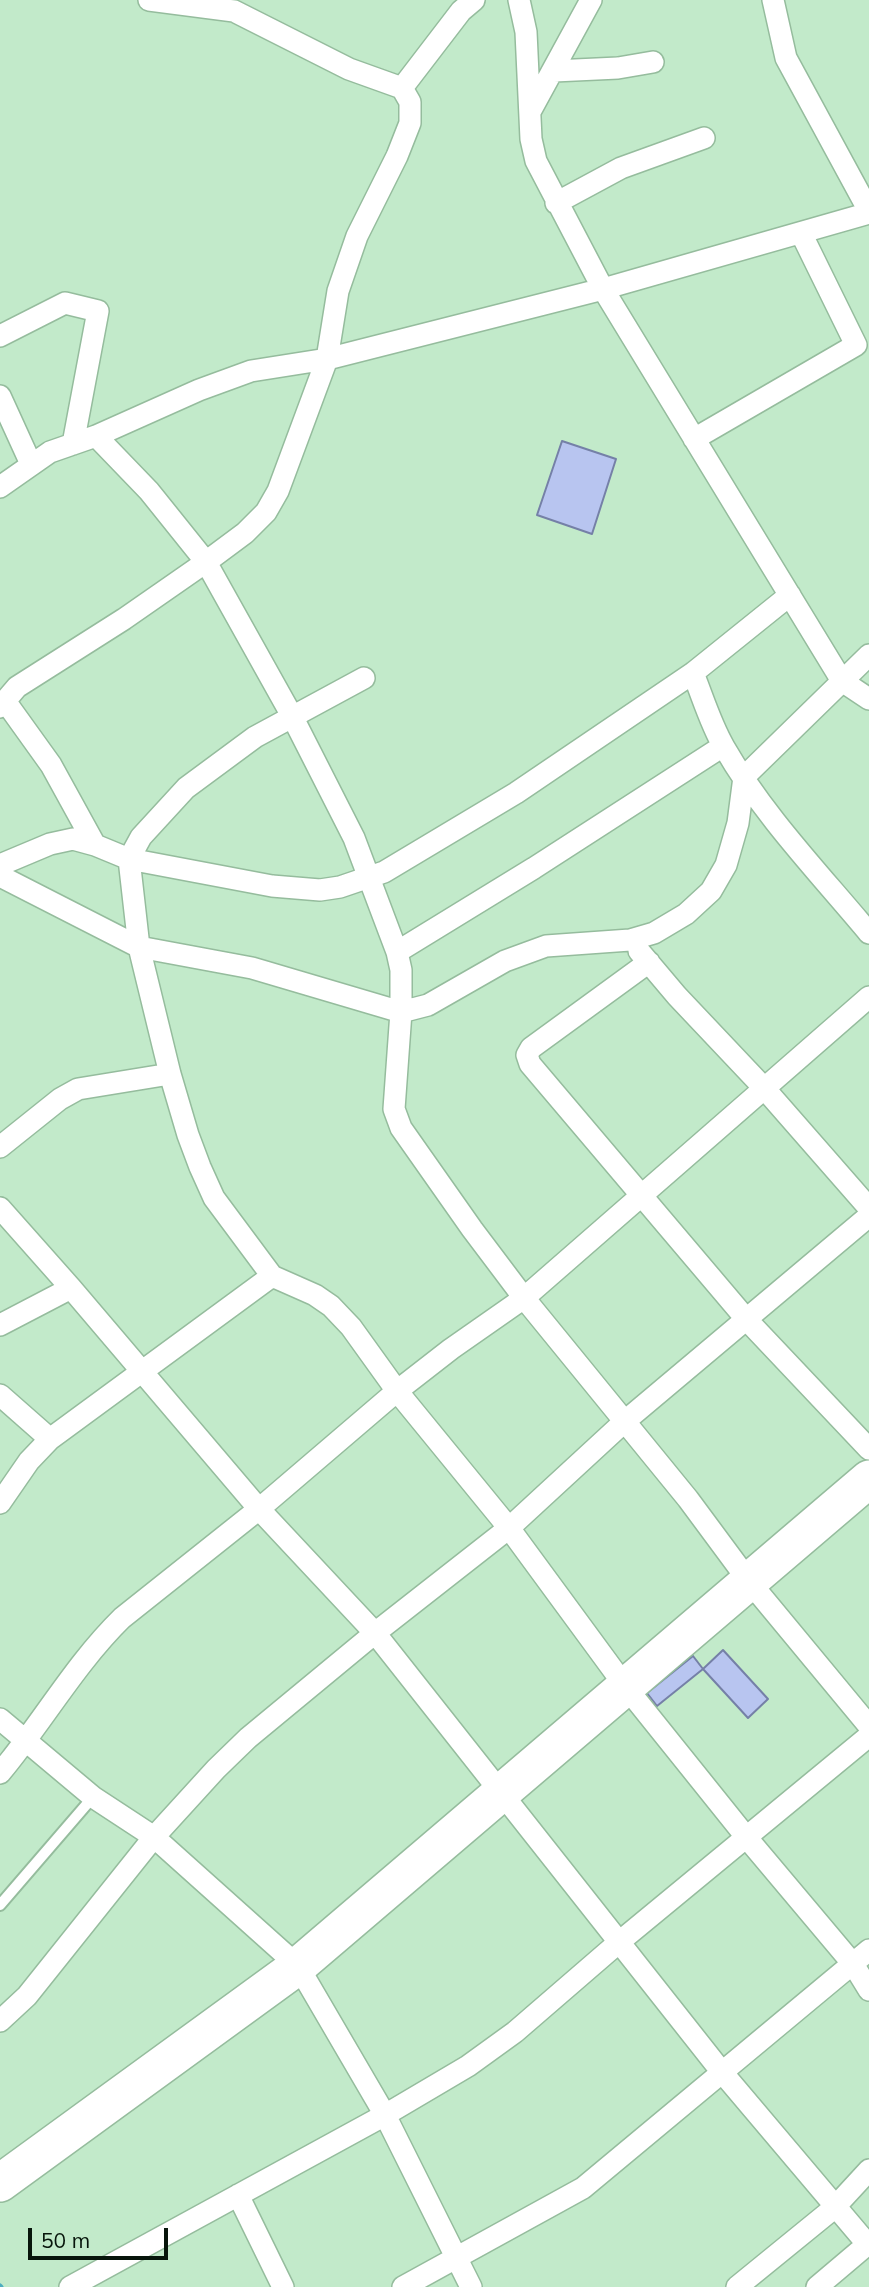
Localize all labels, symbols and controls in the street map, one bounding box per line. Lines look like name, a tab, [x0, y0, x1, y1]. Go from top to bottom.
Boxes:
scale bar	[32, 2214, 172, 2258]
text: 50 m	[41, 2227, 90, 2253]

